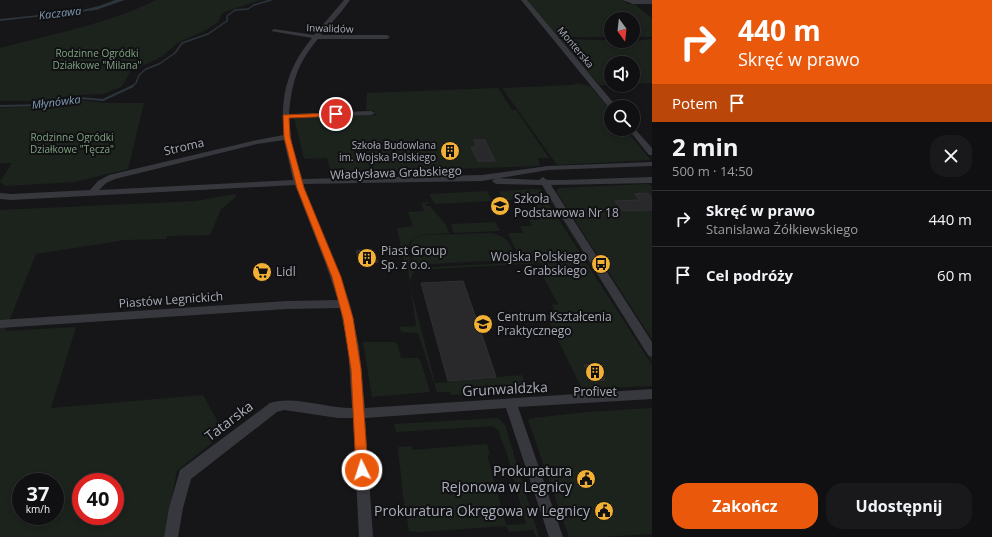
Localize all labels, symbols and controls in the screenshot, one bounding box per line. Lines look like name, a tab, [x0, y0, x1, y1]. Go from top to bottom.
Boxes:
water label: Kaczawa	[38, 2, 82, 23]
text: 440 m	[738, 11, 821, 49]
north arrow	[604, 12, 640, 48]
map controls	[604, 12, 640, 136]
icon: right	[672, 16, 724, 68]
street label: Inwalidów	[306, 20, 354, 36]
street label: Monterska	[555, 23, 597, 71]
park label: Rodzinne Ogródki Działkowe "Milana"	[52, 46, 142, 72]
text: Skręć w prawo	[738, 47, 860, 71]
button: sound	[604, 56, 640, 92]
water label: Młynówka	[31, 91, 81, 112]
icon: arrive	[726, 92, 748, 114]
text: Potem	[672, 93, 718, 113]
pin	[319, 97, 353, 131]
button: search	[604, 100, 640, 136]
icon: arrive	[325, 103, 347, 125]
park label: Rodzinne Ogródki Działkowe "Tęcza"	[30, 130, 114, 156]
text: 2 min	[672, 130, 739, 163]
street label: Stroma	[162, 134, 206, 159]
button: close	[930, 135, 972, 177]
place label: Szkoła Budowlana im. Wojska Polskiego	[339, 138, 436, 164]
building icon: Szkoła Budowlana im. Wojska Polskiego	[439, 140, 461, 162]
street label: Władysława Grabskiego	[330, 162, 462, 183]
text: 500 m · 14:50	[672, 162, 753, 180]
place label: Szkoła Podstawowa Nr 18	[514, 190, 619, 221]
school or university icon: Szkoła Podstawowa Nr 18	[489, 195, 511, 217]
text: Skręć w prawo	[706, 200, 815, 220]
icon: right	[672, 208, 694, 230]
text: 440 m	[928, 209, 972, 229]
text: Stanisława Żółkiewskiego	[706, 220, 858, 238]
place label: Piast Group Sp. z o.o.	[381, 242, 447, 273]
building icon: Piast Group Sp. z o.o.	[356, 247, 378, 269]
place label: Wojska Polskiego - Grabskiego	[491, 248, 587, 279]
bus stop icon: Wojska Polskiego - Grabskiego	[590, 253, 612, 275]
supermarket icon: Lidl	[251, 261, 273, 283]
place label: Lidl	[276, 263, 296, 280]
icon: arrive	[672, 264, 694, 286]
text: Cel podróży	[706, 265, 793, 285]
text: 60 m	[937, 265, 972, 285]
street label: Piastów Legnickich	[118, 287, 224, 312]
place label: Centrum Kształcenia Praktycznego	[497, 308, 612, 339]
school or university icon: Centrum Kształcenia Praktycznego	[472, 313, 494, 335]
building icon: Profivet	[584, 361, 606, 383]
street label: Grunwaldzka	[462, 377, 548, 400]
place label: Profivet	[573, 383, 617, 400]
street label: Tatarska	[201, 396, 257, 445]
position arrow	[341, 449, 383, 491]
place label: Prokuratura Rejonowa w Legnicy	[441, 461, 573, 496]
public building icon: Prokuratura Rejonowa w Legnicy	[575, 468, 597, 490]
speed limit sign: 40	[72, 473, 124, 525]
text: 37	[27, 480, 49, 507]
button: Zakończ	[672, 483, 818, 529]
button: Udostępnij	[826, 483, 972, 529]
public building icon: Prokuratura Okręgowa w Legnicy	[593, 500, 615, 522]
place label: Prokuratura Okręgowa w Legnicy	[374, 501, 591, 520]
text: km/h	[26, 502, 50, 516]

